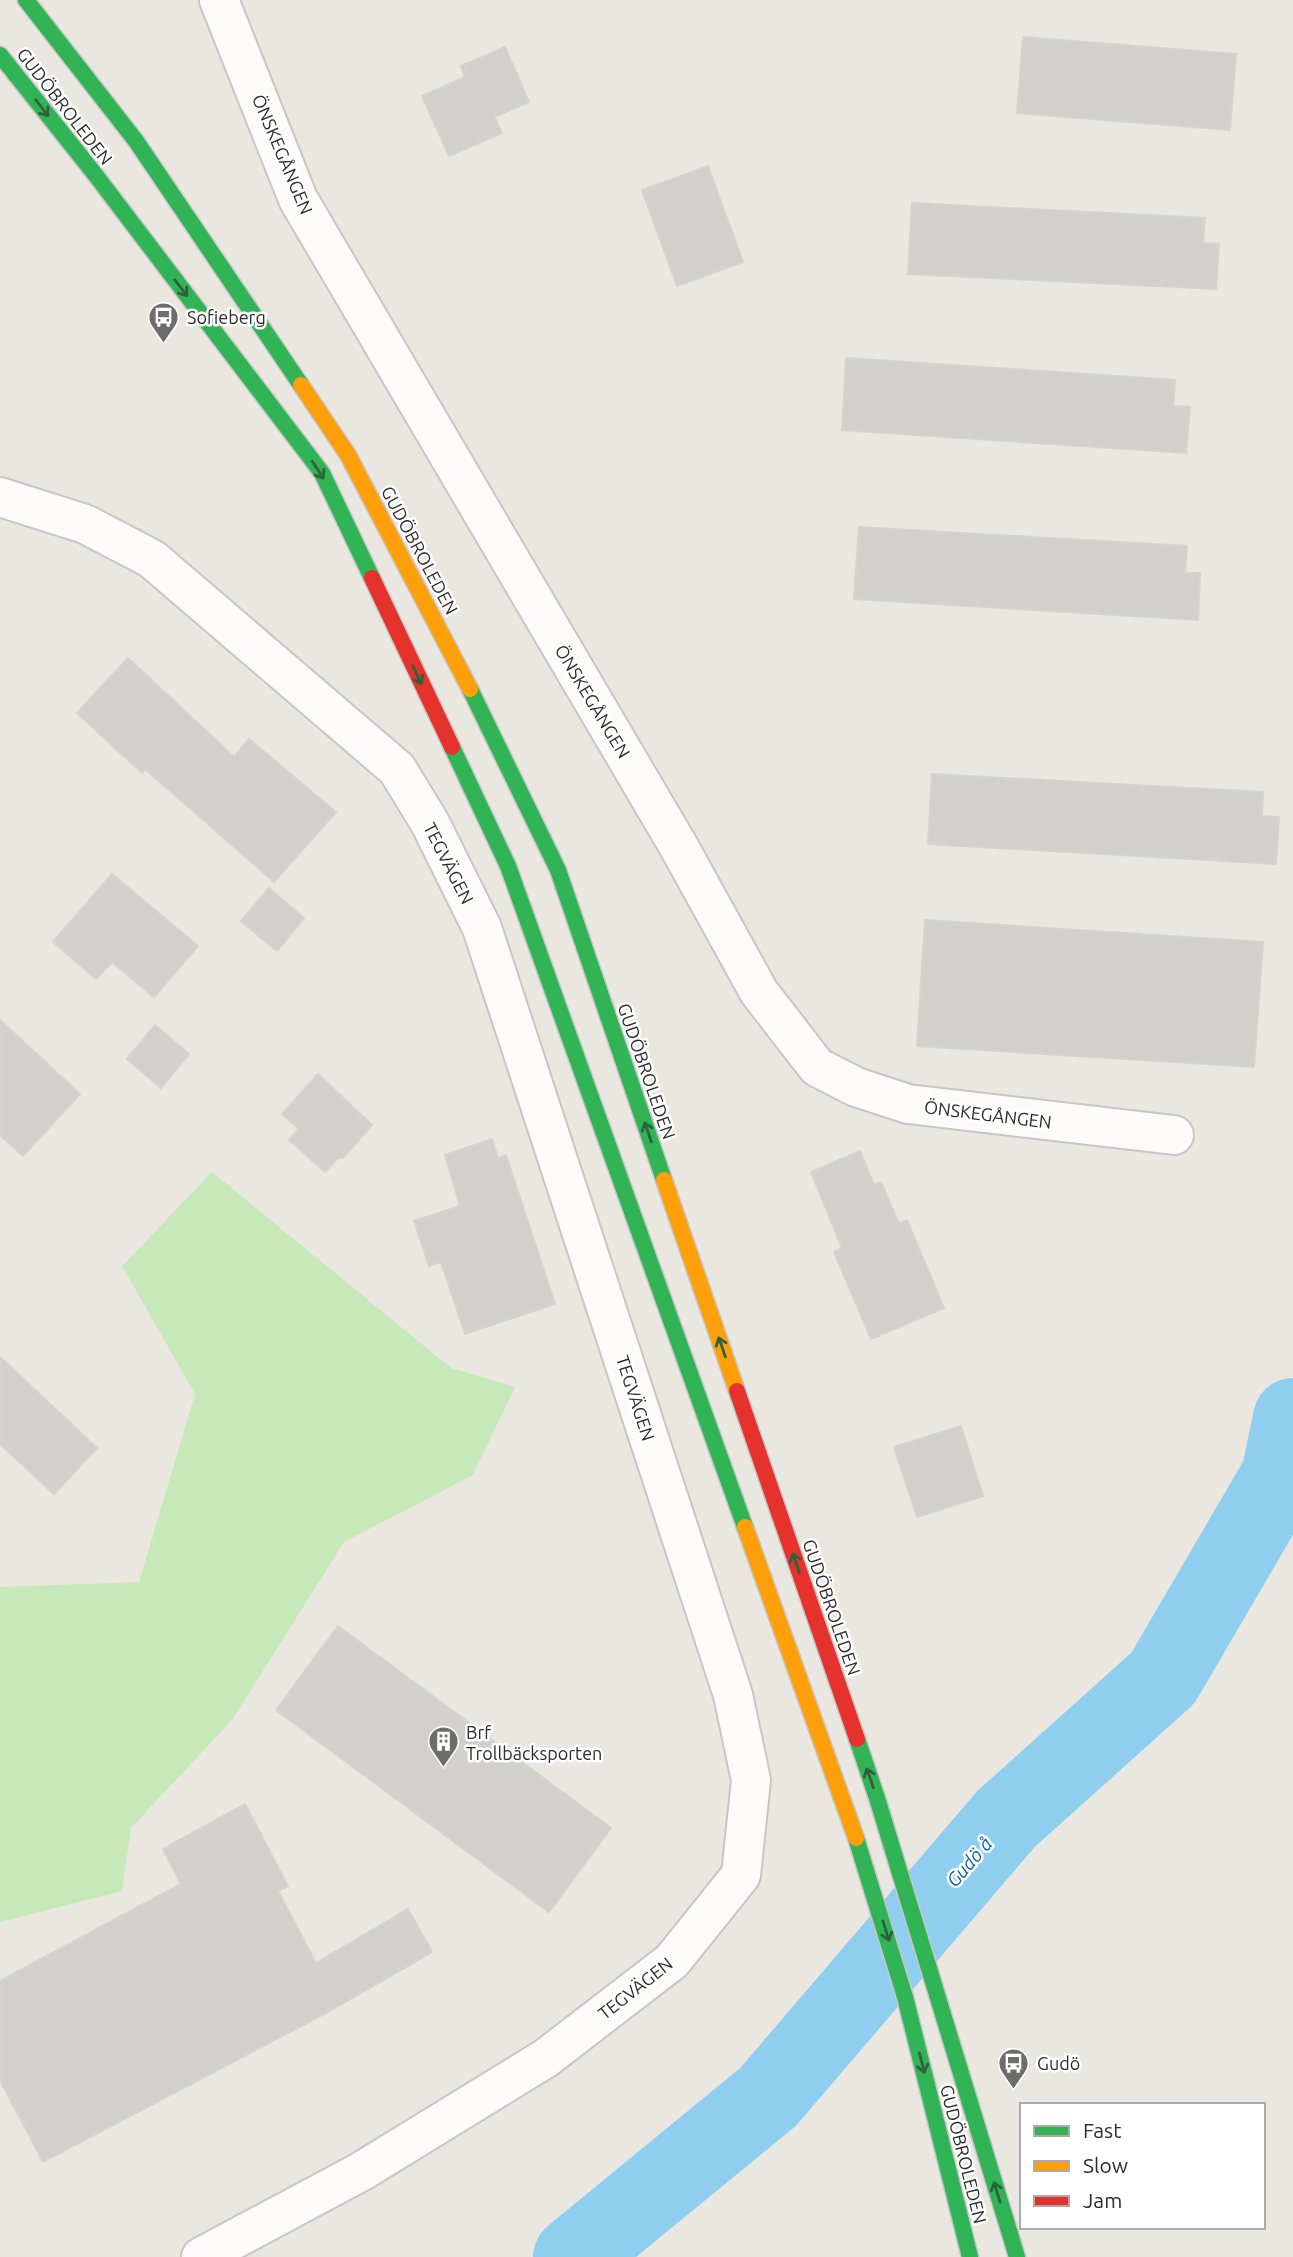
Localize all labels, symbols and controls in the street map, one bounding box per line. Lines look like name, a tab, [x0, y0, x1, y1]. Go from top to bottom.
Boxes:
street label: GUDÖBROLEDEN	[13, 44, 117, 168]
street label: ÖNSKEGÅNGEN	[249, 91, 317, 217]
one-way arrow	[35, 99, 50, 117]
one-way arrow	[174, 279, 189, 297]
bus stop icon: Sofieberg	[147, 300, 181, 344]
place label: Sofieberg	[187, 307, 266, 327]
one-way arrow	[311, 460, 326, 479]
street label: GUDÖBROLEDEN	[378, 482, 462, 618]
street label: ÖNSKEGÅNGEN	[551, 641, 635, 761]
one-way arrow	[411, 664, 424, 685]
street label: TEGVÄGEN	[420, 819, 478, 907]
street label: GUDÖBROLEDEN	[614, 1000, 680, 1142]
street label: ÖNSKEGÅNGEN	[923, 1096, 1053, 1132]
one-way arrow	[641, 1122, 653, 1144]
one-way arrow	[715, 1337, 727, 1359]
street label: TEGVÄGEN	[613, 1353, 659, 1443]
street label: GUDÖBROLEDEN	[799, 1536, 865, 1678]
one-way arrow	[789, 1552, 801, 1574]
place label: Brf Trollbäcksporten	[466, 1722, 602, 1763]
building icon: Brf Trollbäcksporten	[426, 1725, 460, 1769]
one-way arrow	[863, 1767, 875, 1789]
water label: Gudö å	[942, 1833, 996, 1891]
one-way arrow	[880, 1920, 893, 1942]
street label: TEGVÄGEN	[594, 1953, 676, 2023]
bus stop icon: Gudö	[997, 2046, 1031, 2090]
one-way arrow	[916, 2051, 929, 2074]
place label: Gudö	[1037, 2053, 1080, 2073]
street label: GUDÖBROLEDEN	[937, 2082, 991, 2226]
legend	[1020, 2103, 1265, 2229]
text: Fast	[1083, 2118, 1121, 2142]
text: Slow	[1083, 2153, 1128, 2177]
one-way arrow	[990, 2181, 1002, 2203]
text: Jam	[1083, 2188, 1122, 2212]

